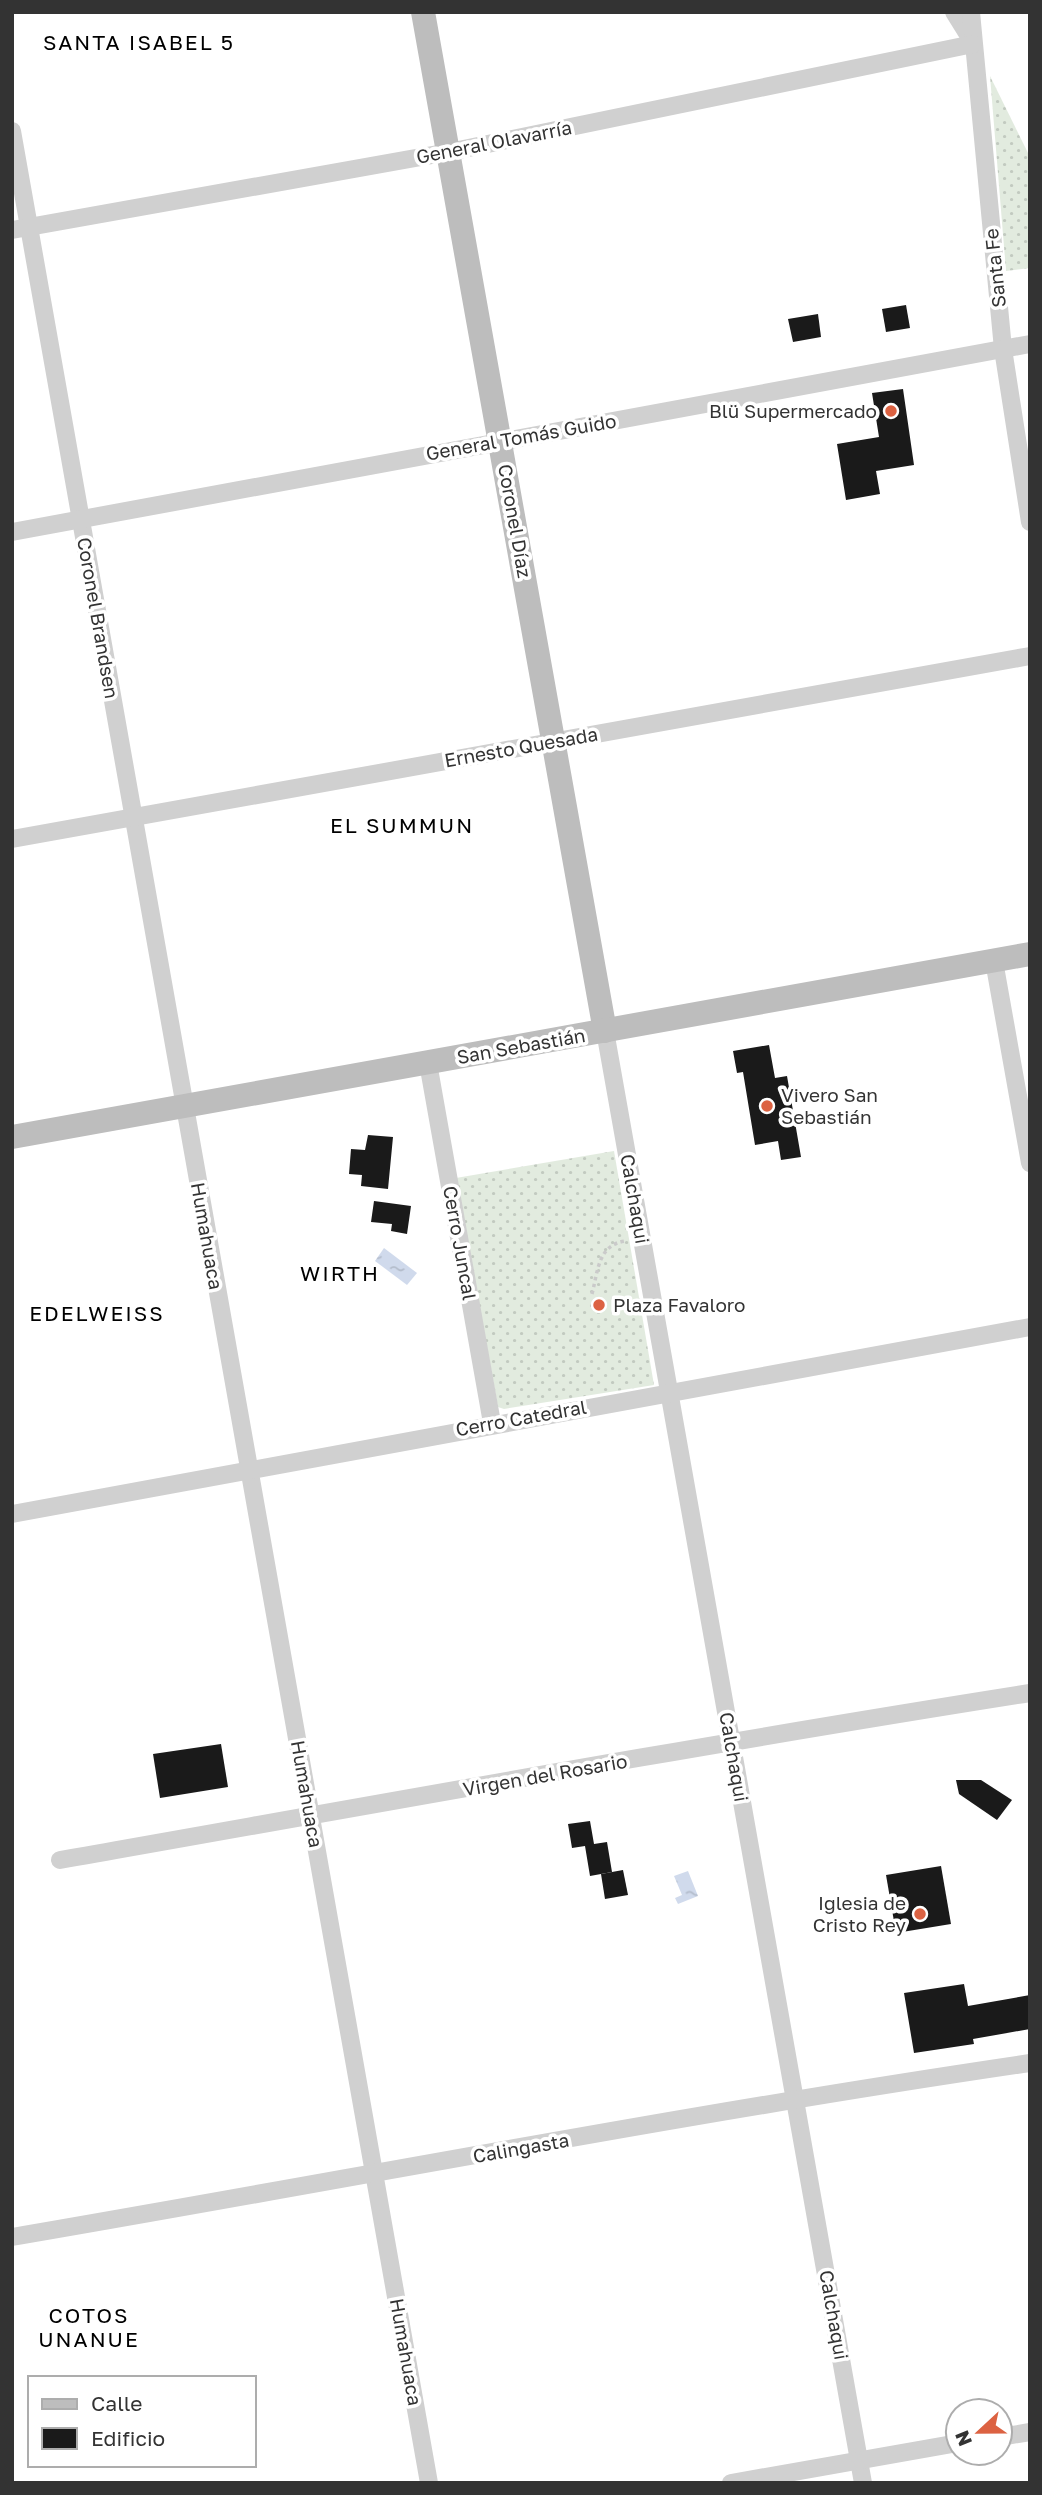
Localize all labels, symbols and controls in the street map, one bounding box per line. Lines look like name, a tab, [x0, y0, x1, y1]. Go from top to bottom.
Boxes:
district label: SANTA ISABEL 5	[43, 29, 235, 55]
street label: General Olavarría	[414, 115, 574, 168]
street label: Santa Fe	[979, 227, 1010, 309]
place label: Blü Supermercado	[709, 399, 877, 422]
marker: Blü Supermercado	[883, 403, 899, 419]
street label: General Tomás Guido	[424, 408, 618, 465]
street label: Coronel Díaz	[494, 462, 537, 580]
street label: Coronel Brandsen	[73, 536, 124, 700]
street label: Ernesto Quesada	[442, 722, 599, 771]
district label: EL SUMMUN	[330, 812, 474, 838]
street label: San Sebastián	[455, 1023, 587, 1068]
place label: Vivero San Sebastián	[781, 1083, 878, 1128]
marker: Vivero San Sebastián	[759, 1098, 775, 1114]
street label: Calchaqui	[616, 1152, 655, 1246]
street label: Humahuaca	[187, 1180, 228, 1291]
street label: Cerro Juncal	[439, 1184, 482, 1302]
district label: WIRTH	[300, 1260, 380, 1286]
place label: Plaza Favaloro	[613, 1293, 745, 1316]
marker: Plaza Favaloro	[591, 1297, 607, 1313]
district label: EDELWEISS	[29, 1300, 165, 1326]
street label: Cerro Catedral	[454, 1395, 588, 1440]
street label: Calchaqui	[715, 1710, 754, 1804]
street label: Humahuaca	[287, 1738, 328, 1849]
street label: Virgen del Rosario	[461, 1749, 629, 1800]
place label: Iglesia de Cristo Rey	[813, 1891, 906, 1936]
marker: Iglesia de Cristo Rey	[912, 1906, 928, 1922]
street label: Calingasta	[471, 2128, 571, 2167]
street label: Calchaqui	[815, 2268, 854, 2362]
street label: Humahuaca	[386, 2296, 427, 2407]
district label: COTOS UNANUE	[38, 2302, 140, 2352]
legend	[28, 2376, 256, 2467]
text: Calle	[91, 2390, 143, 2416]
north arrow	[944, 2397, 1014, 2467]
text: Edificio	[91, 2425, 165, 2451]
text: N	[949, 2428, 976, 2450]

